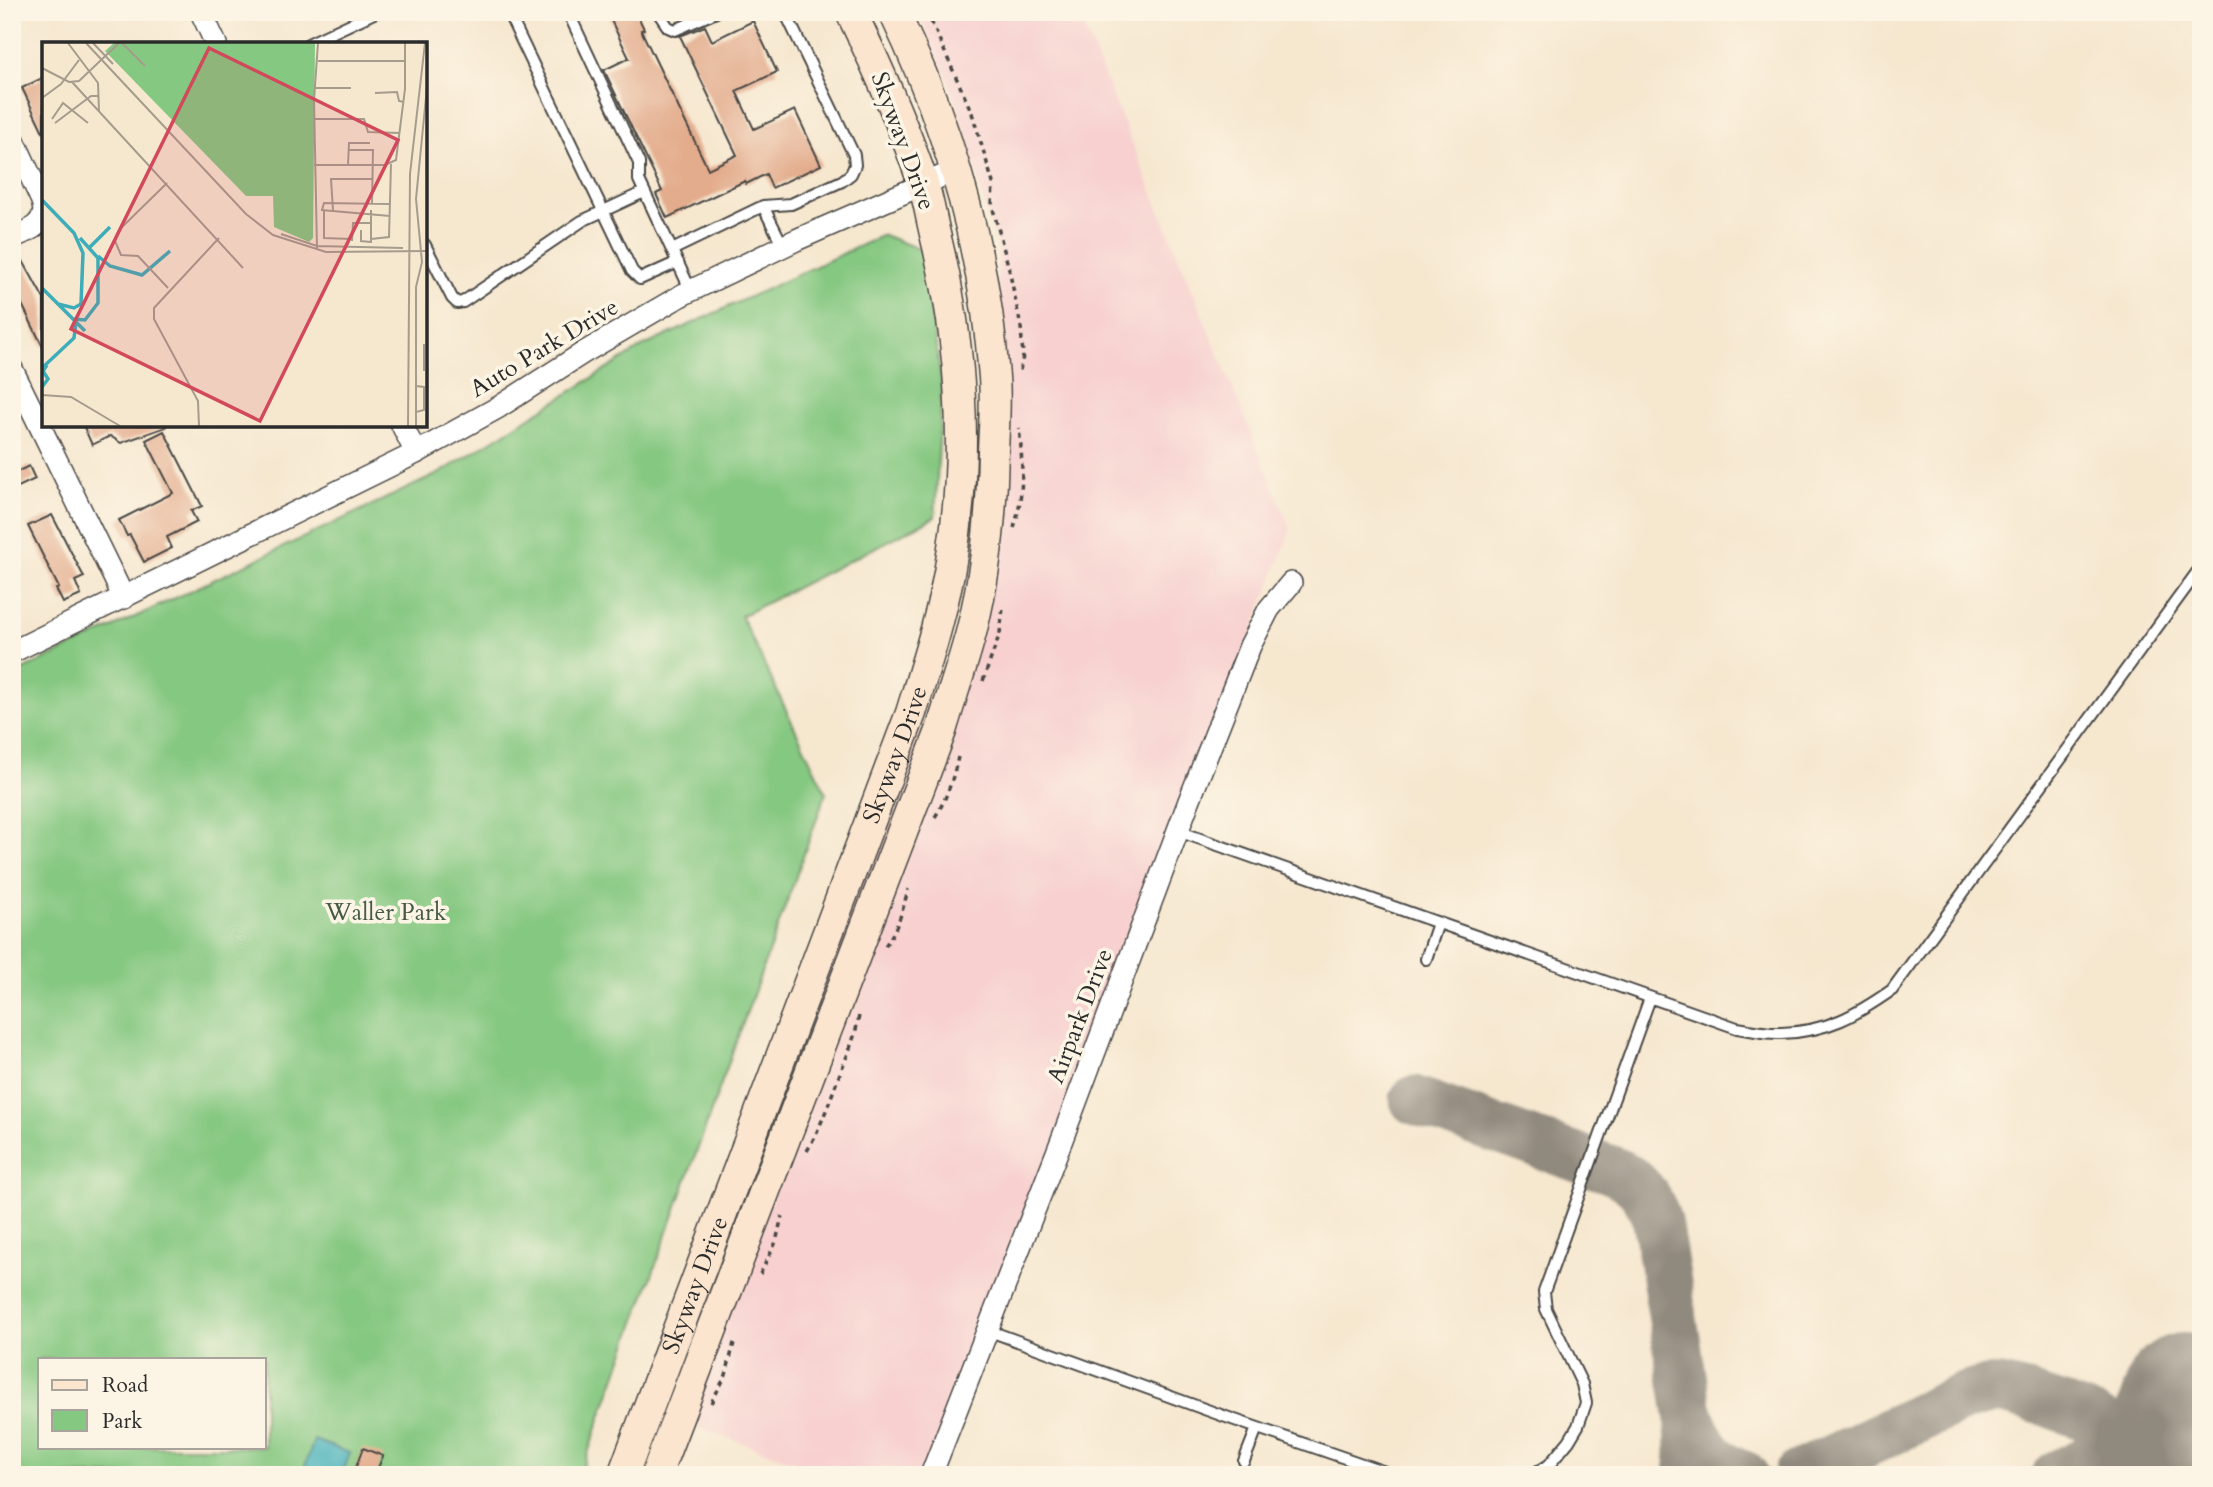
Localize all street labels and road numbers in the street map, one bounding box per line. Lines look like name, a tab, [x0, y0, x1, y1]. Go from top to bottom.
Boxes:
street label: Skyway Drive	[863, 68, 943, 214]
street label: Auto Park Drive	[464, 291, 624, 405]
street label: Skyway Drive	[854, 682, 935, 828]
street label: Airpark Drive	[1039, 944, 1121, 1088]
street label: Skyway Drive	[654, 1212, 736, 1358]

